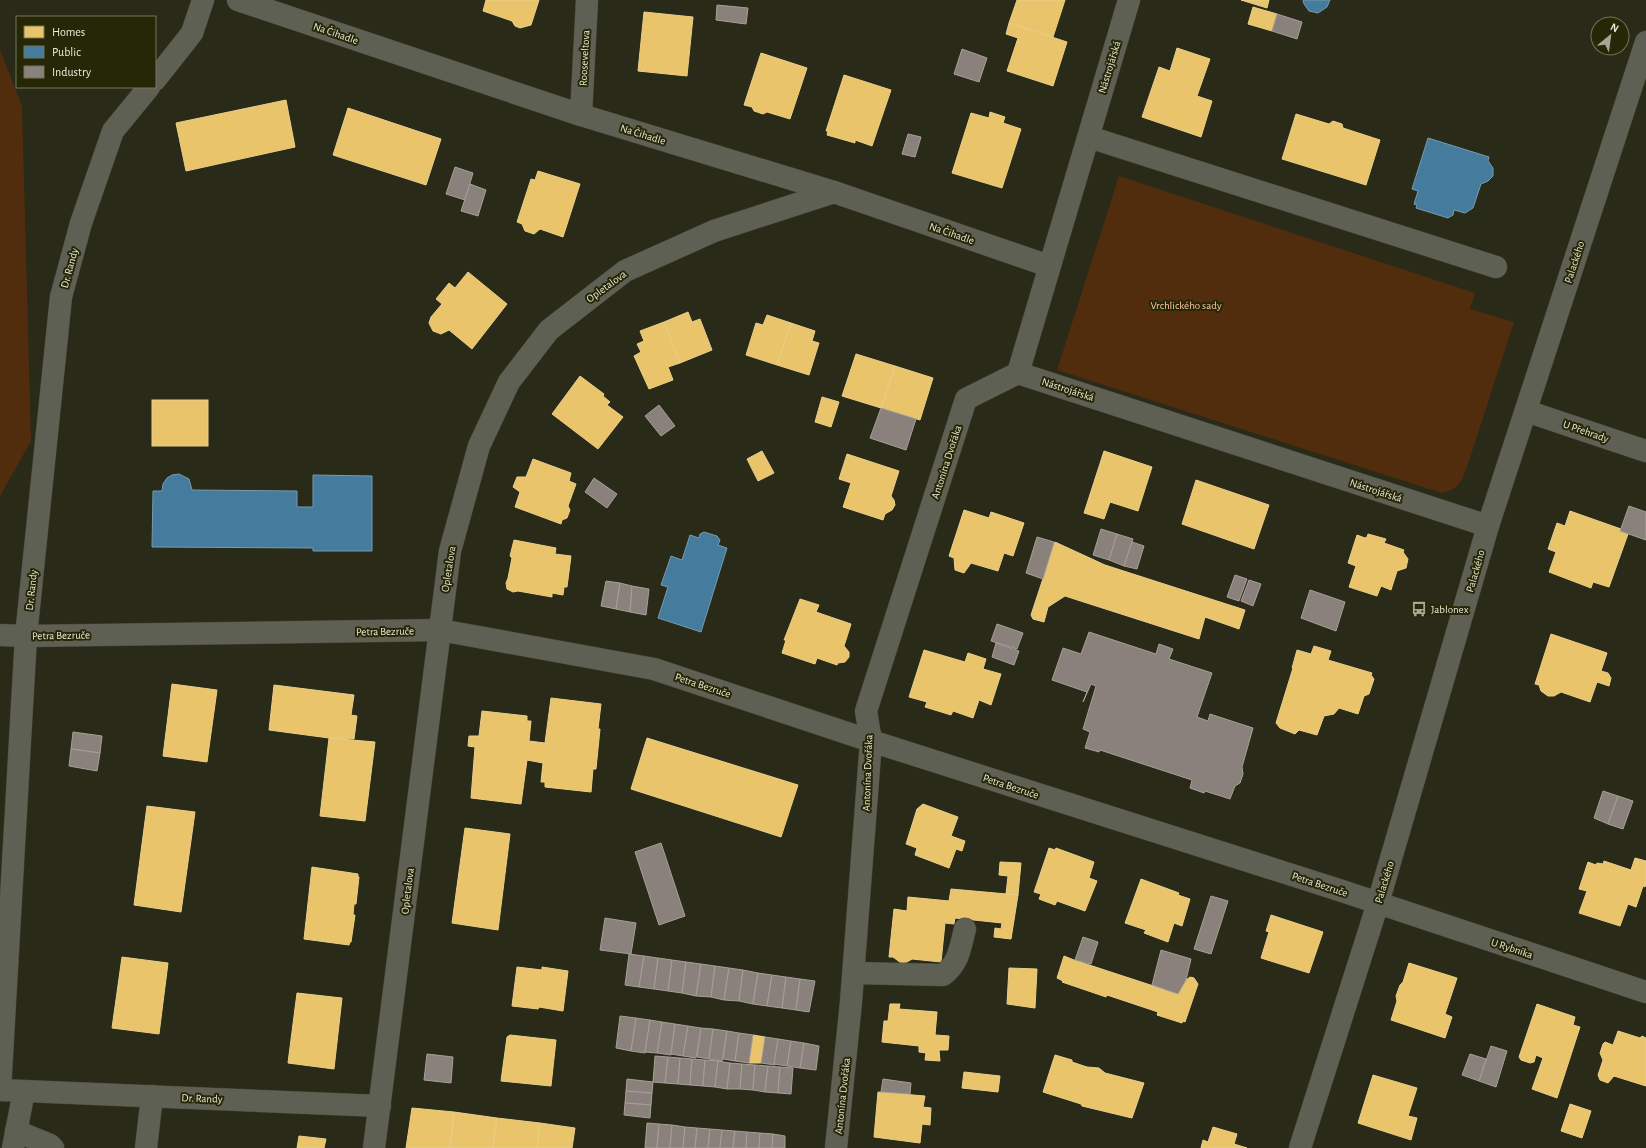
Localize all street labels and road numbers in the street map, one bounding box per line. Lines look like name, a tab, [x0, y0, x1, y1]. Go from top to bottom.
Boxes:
street label: Na Čihadle	[312, 21, 360, 46]
street label: Rooseveltova	[578, 30, 591, 86]
street label: Nástrojářská	[1096, 40, 1123, 95]
street label: Na Čihadle	[619, 122, 667, 147]
street label: Na Čihadle	[928, 221, 976, 246]
street label: Palackého	[1563, 240, 1586, 285]
street label: Dr. Randy	[59, 247, 80, 289]
street label: Opletalova	[584, 268, 628, 305]
street label: Nástrojářská	[1040, 376, 1095, 403]
street label: U Přehrady	[1562, 419, 1610, 444]
street label: Antonína Dvořáka	[929, 424, 964, 500]
street label: Nástrojářská	[1348, 477, 1403, 504]
street label: Opletalova	[439, 545, 458, 593]
street label: Palackého	[1464, 549, 1487, 594]
street label: Dr. Randy	[24, 569, 39, 611]
street label: Petra Bezruče	[356, 625, 414, 638]
street label: Petra Bezruče	[32, 629, 90, 642]
street label: Petra Bezruče	[674, 671, 732, 700]
street label: Antonína Dvořáka	[861, 734, 874, 812]
street label: Petra Bezruče	[982, 772, 1040, 801]
street label: Palackého	[1373, 860, 1396, 905]
street label: Opletalova	[399, 867, 416, 915]
street label: Petra Bezruče	[1291, 870, 1349, 899]
street label: U Rybníka	[1490, 937, 1534, 960]
street label: Antonína Dvořáka	[833, 1057, 852, 1135]
street label: Dr. Randy	[181, 1092, 223, 1105]

